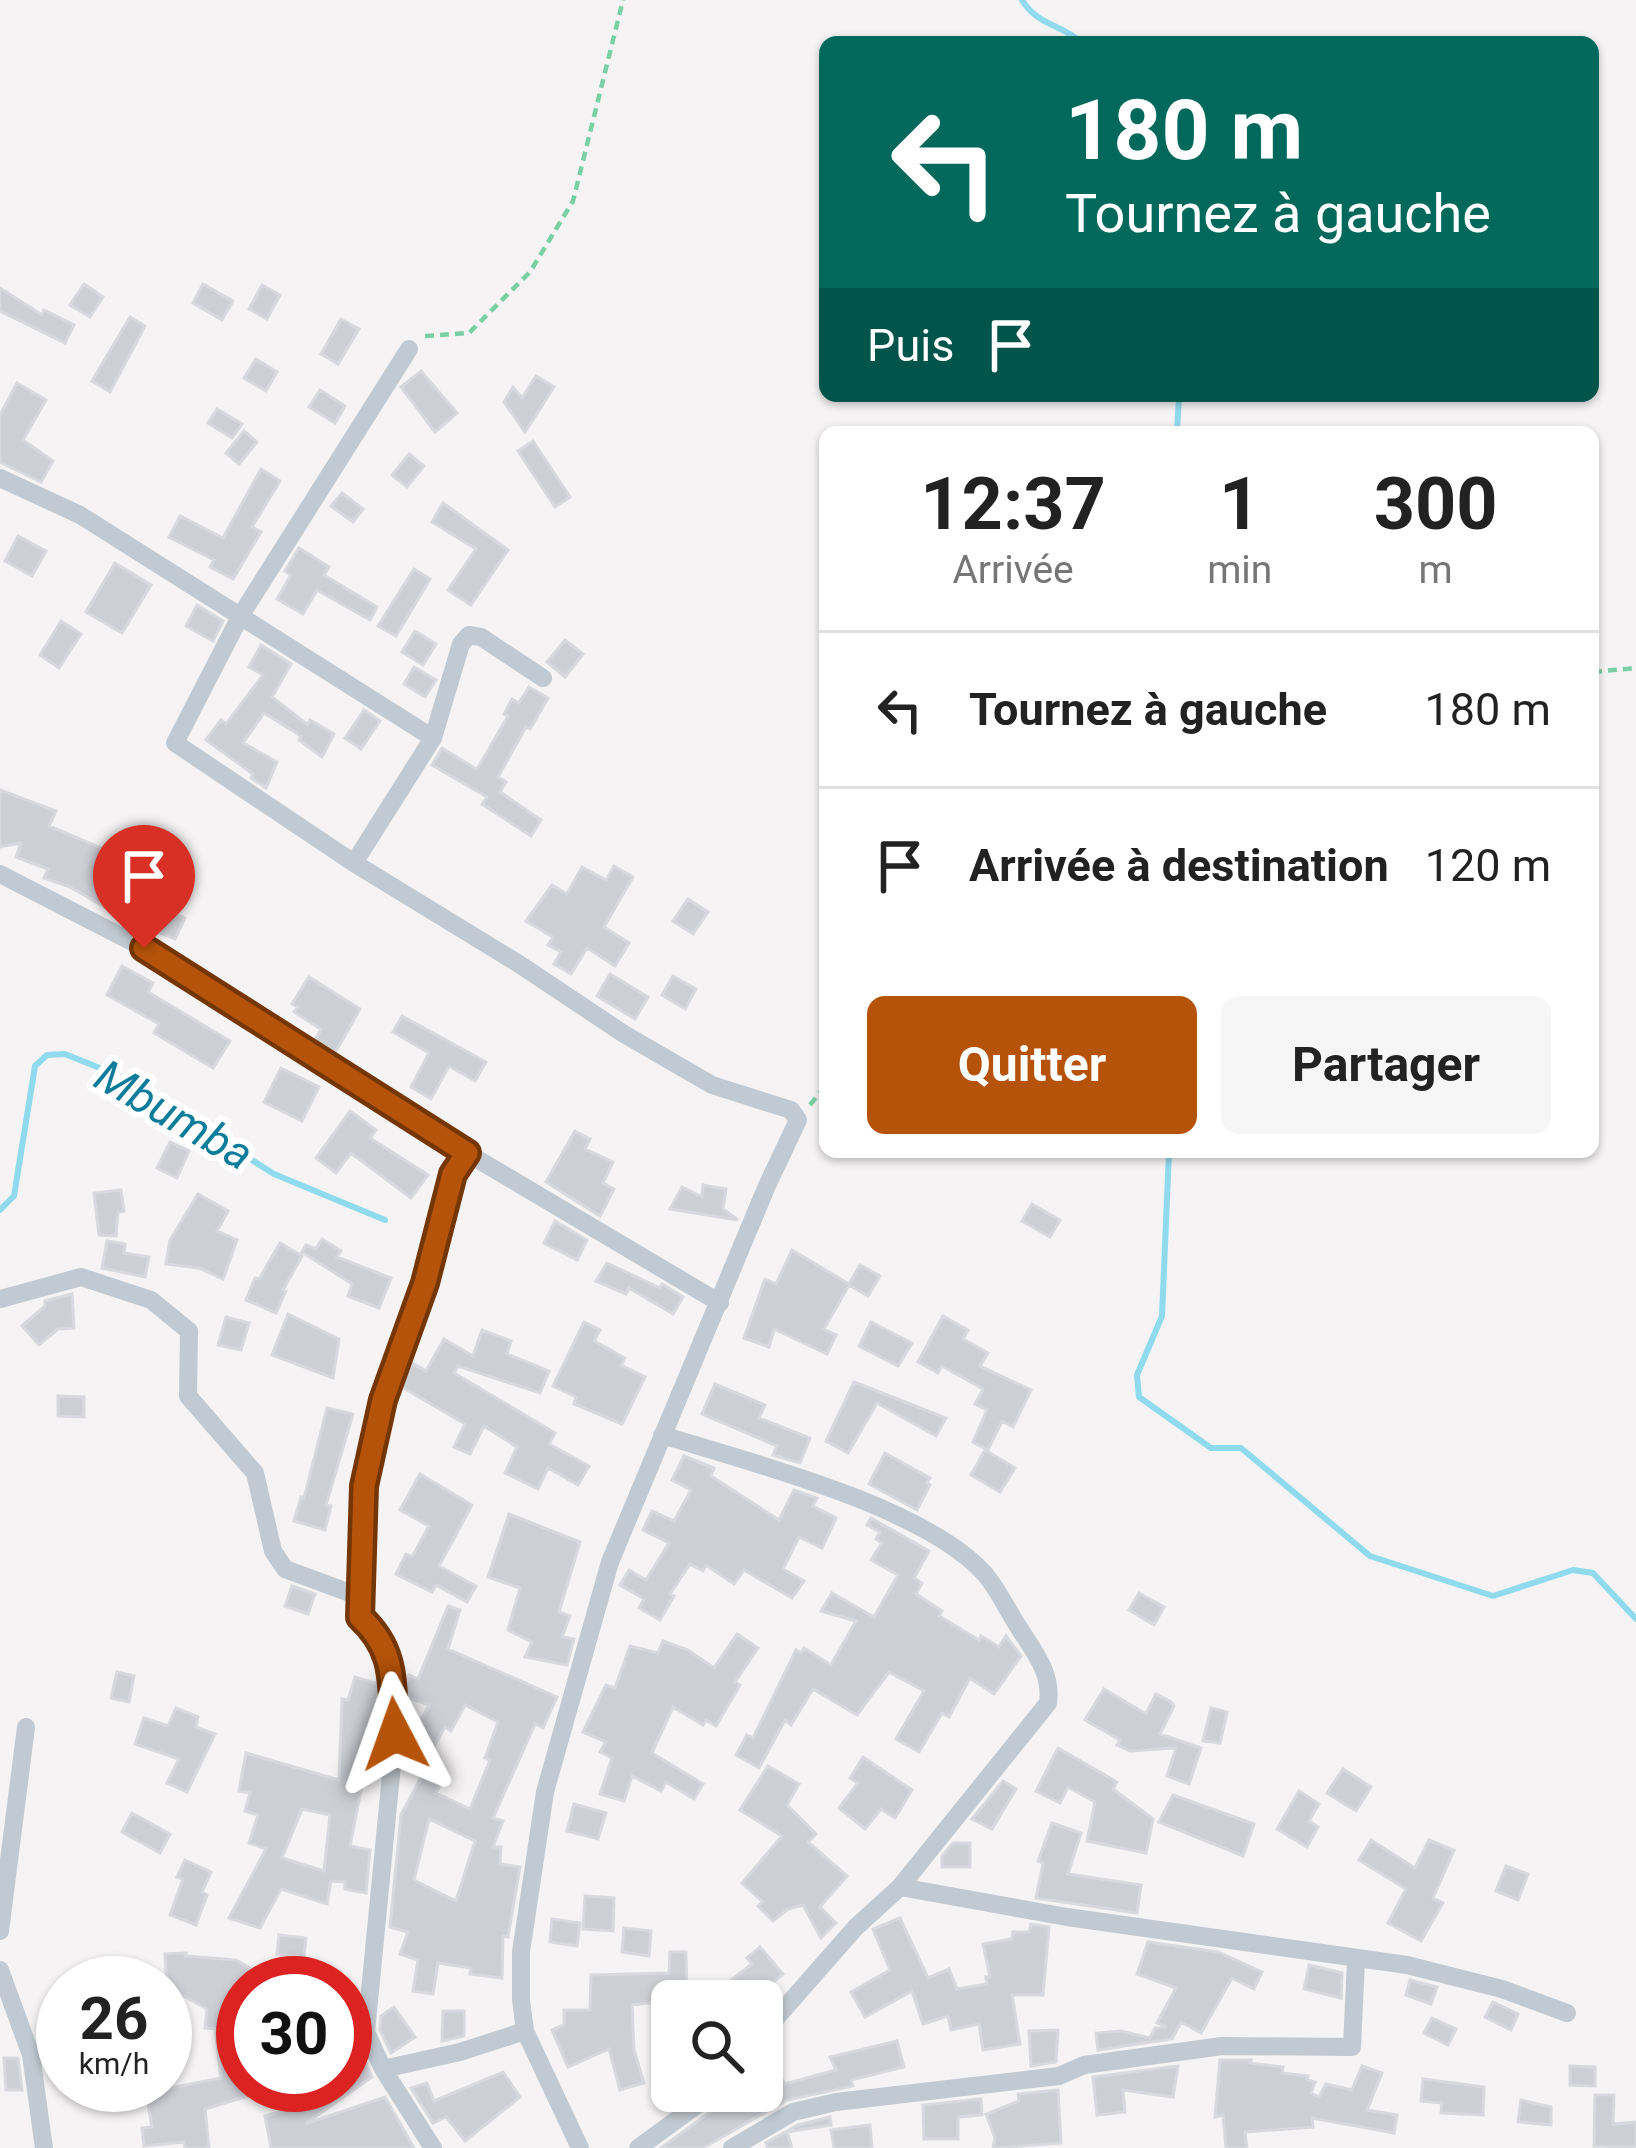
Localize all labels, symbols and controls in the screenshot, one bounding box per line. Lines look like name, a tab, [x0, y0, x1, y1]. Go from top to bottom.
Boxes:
text: 180 m	[1065, 81, 1303, 180]
icon: left	[867, 84, 1023, 240]
text: Tournez à gauche	[1065, 182, 1491, 245]
icon: arrive	[978, 312, 1044, 378]
text: Puis	[867, 319, 954, 372]
text: 12:37	[920, 462, 1106, 547]
text: 1	[1219, 462, 1260, 547]
text: 300	[1374, 462, 1498, 547]
text: Arrivée	[952, 547, 1074, 593]
text: min	[1207, 547, 1272, 593]
text: m	[1419, 547, 1453, 593]
icon: left	[867, 677, 933, 743]
text: Tournez à gauche	[969, 683, 1327, 736]
text: 180 m	[1425, 683, 1551, 736]
pin	[93, 825, 195, 948]
icon: arrive	[867, 833, 933, 899]
text: Arrivée à destination	[969, 839, 1389, 892]
text: 120 m	[1425, 839, 1551, 892]
icon: arrive	[111, 843, 177, 909]
button: Quitter	[867, 996, 1197, 1134]
button: Partager	[1221, 996, 1551, 1134]
water label: Mbumba	[86, 1049, 262, 1181]
position arrow	[332, 1671, 458, 1797]
speed limit sign: 30	[216, 1956, 372, 2112]
map controls	[651, 1980, 783, 2112]
button: search	[651, 1980, 783, 2112]
text: 26	[80, 1983, 148, 2054]
text: km/h	[79, 2046, 149, 2081]

